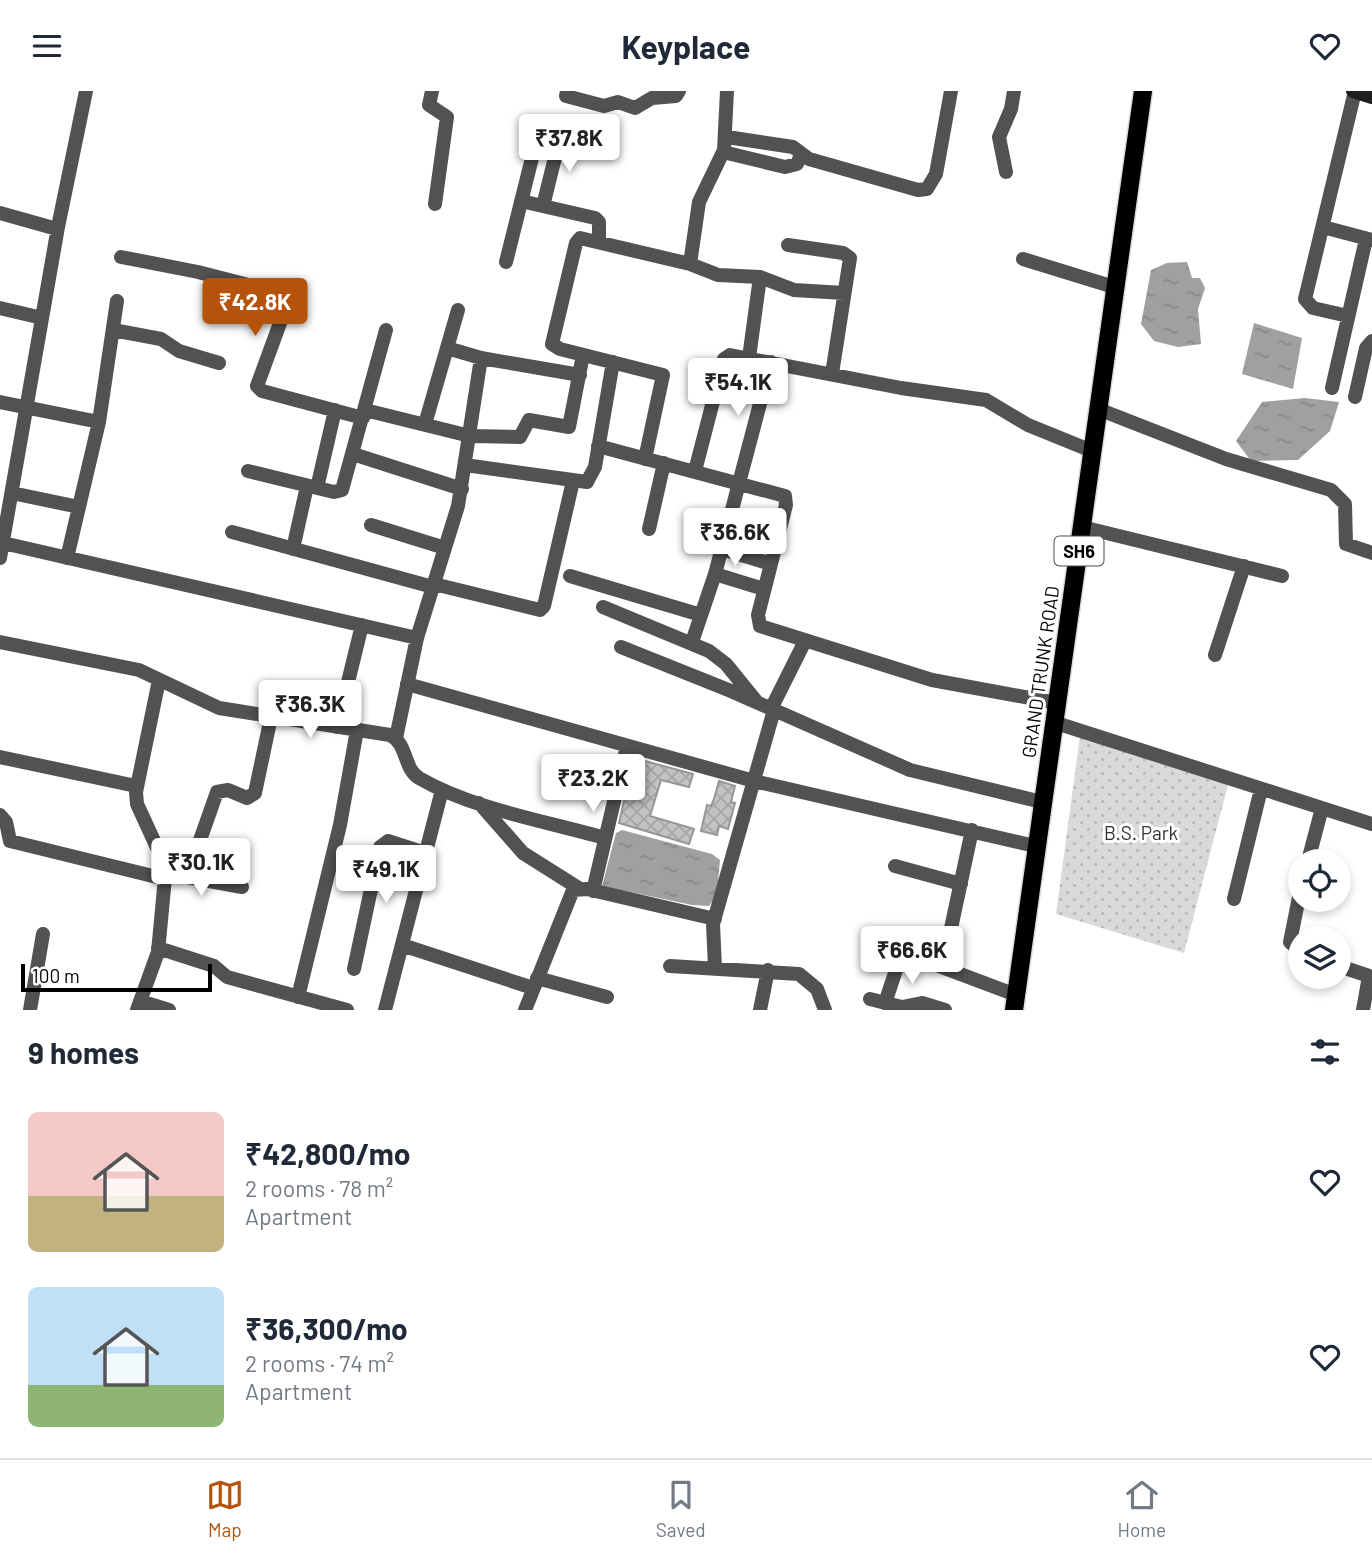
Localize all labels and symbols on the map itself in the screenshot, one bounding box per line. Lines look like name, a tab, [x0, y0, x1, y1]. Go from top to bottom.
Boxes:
pin: ₹37.8K	[512, 115, 626, 174]
pin: ₹42.8K	[198, 279, 312, 338]
pin: ₹54.1K	[681, 359, 795, 418]
pin: ₹36.6K	[678, 509, 792, 568]
road number: SH6	[1054, 537, 1104, 565]
street label: GRAND TRUNK ROAD	[1017, 585, 1063, 759]
pin: ₹36.3K	[253, 681, 367, 740]
pin: ₹23.2K	[536, 755, 650, 814]
park label: B.S. Park	[1104, 821, 1178, 844]
pin: ₹30.1K	[144, 839, 258, 898]
pin: ₹49.1K	[329, 845, 443, 905]
pin: ₹66.6K	[855, 927, 969, 986]
scale bar	[21, 961, 212, 993]

